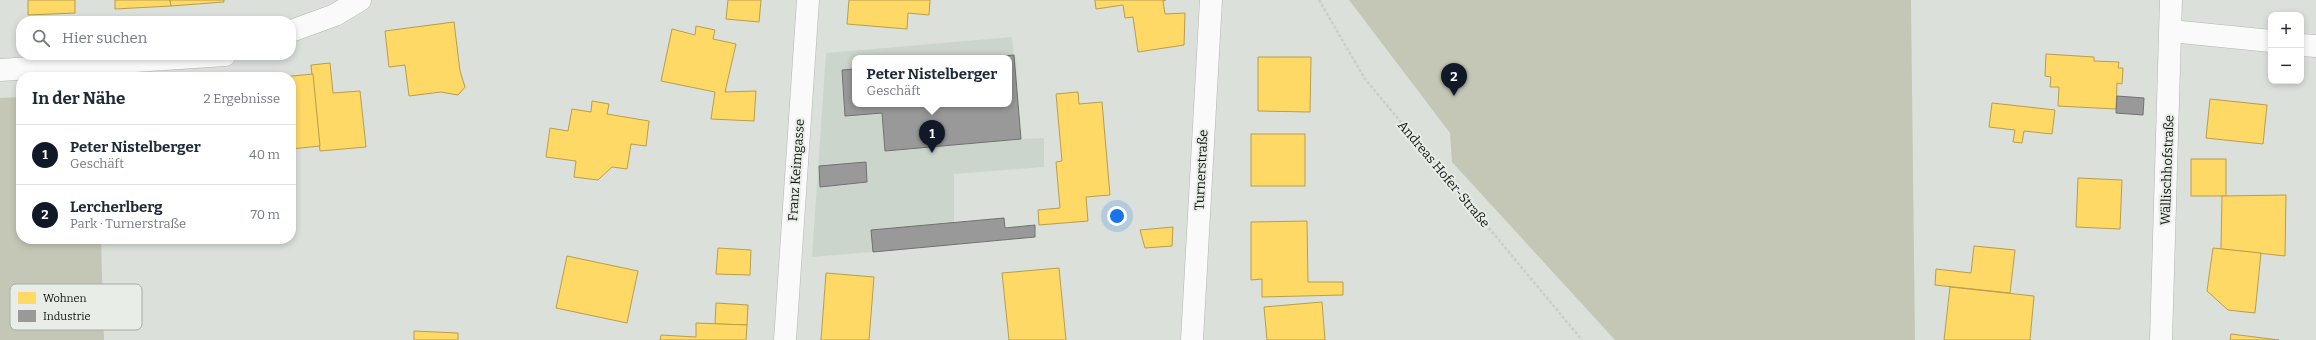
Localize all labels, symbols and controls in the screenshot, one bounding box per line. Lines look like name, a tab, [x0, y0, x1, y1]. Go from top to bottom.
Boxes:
map controls	[2268, 12, 2304, 84]
button: +	[2268, 12, 2304, 48]
search box	[16, 16, 296, 60]
icon: search	[30, 27, 52, 49]
text: Hier suchen	[62, 29, 147, 47]
button: −	[2268, 48, 2304, 84]
popup	[852, 55, 1012, 107]
pin: 2	[1441, 63, 1467, 96]
text: Peter Nistelberger	[867, 65, 997, 83]
text: Geschäft	[867, 83, 921, 98]
text: In der Nähe	[32, 88, 125, 109]
text: 2 Ergebnisse	[204, 91, 280, 106]
street label: Wällischhofstraße	[2158, 115, 2176, 225]
street label: Franz Keimgasse	[785, 118, 807, 222]
street label: Andreas Hofer-Straße	[1395, 118, 1493, 230]
pin: 1	[919, 120, 945, 153]
street label: Turnerstraße	[1191, 129, 1211, 211]
text: Peter Nistelberger	[70, 138, 201, 156]
text: 1	[42, 147, 48, 162]
text: 40 m	[249, 147, 280, 162]
text: Geschäft	[70, 156, 124, 171]
text: Lercherlberg	[70, 198, 163, 216]
your location	[1107, 206, 1127, 226]
text: 2	[41, 207, 49, 222]
text: 70 m	[250, 207, 280, 222]
text: Park · Turnerstraße	[70, 216, 186, 231]
legend	[10, 284, 142, 330]
text: Wohnen	[43, 292, 87, 305]
text: Industrie	[43, 310, 90, 323]

